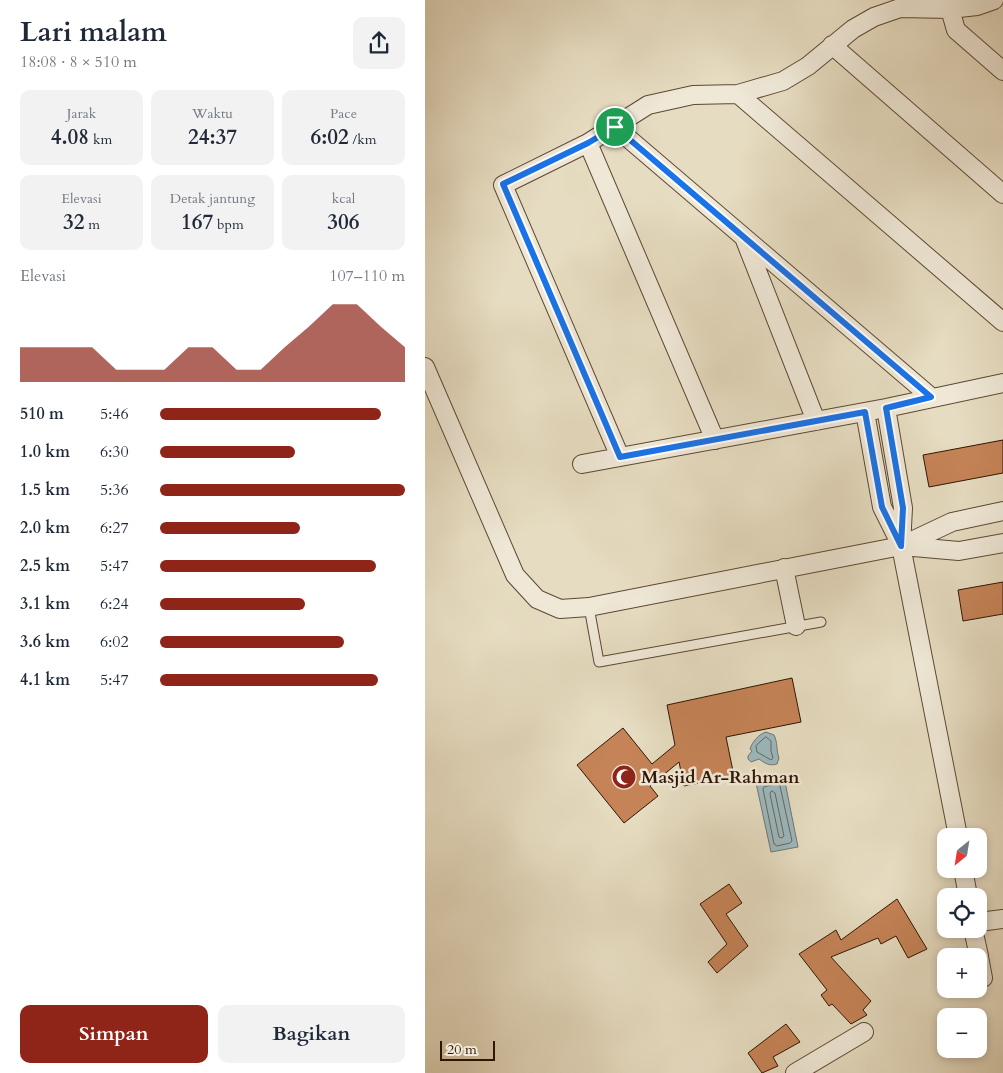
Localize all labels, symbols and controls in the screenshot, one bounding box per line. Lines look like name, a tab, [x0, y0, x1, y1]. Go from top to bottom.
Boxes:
text: Lari malam	[20, 13, 167, 51]
button: share	[353, 17, 405, 69]
text: 18:08 · 8 × 510 m	[20, 51, 137, 73]
text: Jarak	[67, 104, 96, 123]
text: Waktu	[192, 104, 233, 123]
text: Pace	[330, 104, 357, 123]
pin	[594, 106, 636, 148]
icon: arrive	[601, 113, 629, 141]
text: 4.08	[51, 123, 89, 152]
text: 24:37	[188, 123, 237, 152]
text: 6:02	[310, 123, 349, 152]
text: km	[89, 130, 112, 149]
text: /km	[349, 130, 377, 149]
text: Elevasi	[61, 189, 102, 208]
text: Detak jantung	[170, 189, 255, 208]
text: kcal	[332, 189, 355, 208]
text: 32	[63, 208, 84, 237]
text: 167	[181, 208, 213, 237]
text: 306	[327, 208, 360, 237]
text: m	[84, 215, 100, 234]
text: bpm	[213, 215, 244, 234]
text: Elevasi	[20, 265, 66, 287]
text: 107–110 m	[329, 265, 405, 287]
text: 510 m	[20, 403, 64, 425]
text: 5:46	[100, 403, 129, 425]
text: 1.0 km	[20, 441, 70, 463]
text: 6:30	[100, 441, 129, 463]
text: 1.5 km	[20, 479, 70, 501]
text: 5:36	[100, 479, 129, 501]
text: 2.0 km	[20, 517, 70, 539]
text: 6:27	[100, 517, 129, 539]
text: 2.5 km	[20, 555, 70, 577]
text: 5:47	[100, 555, 129, 577]
text: 3.1 km	[20, 593, 70, 615]
text: 6:24	[100, 593, 129, 615]
text: 3.6 km	[20, 631, 70, 653]
text: 6:02	[100, 631, 129, 653]
text: 4.1 km	[20, 669, 70, 691]
text: 5:47	[100, 669, 129, 691]
mosque icon: Masjid Ar-Rahman	[611, 764, 637, 790]
place label: Masjid Ar-Rahman	[641, 765, 800, 790]
north arrow	[937, 828, 987, 878]
map controls	[937, 828, 987, 1058]
button: locate	[937, 888, 987, 938]
button: +	[937, 948, 987, 998]
button: Simpan	[20, 1005, 208, 1063]
button: Bagikan	[218, 1005, 405, 1063]
button: −	[937, 1008, 987, 1058]
scale bar	[440, 1038, 495, 1061]
text: 20 m	[447, 1040, 477, 1059]

